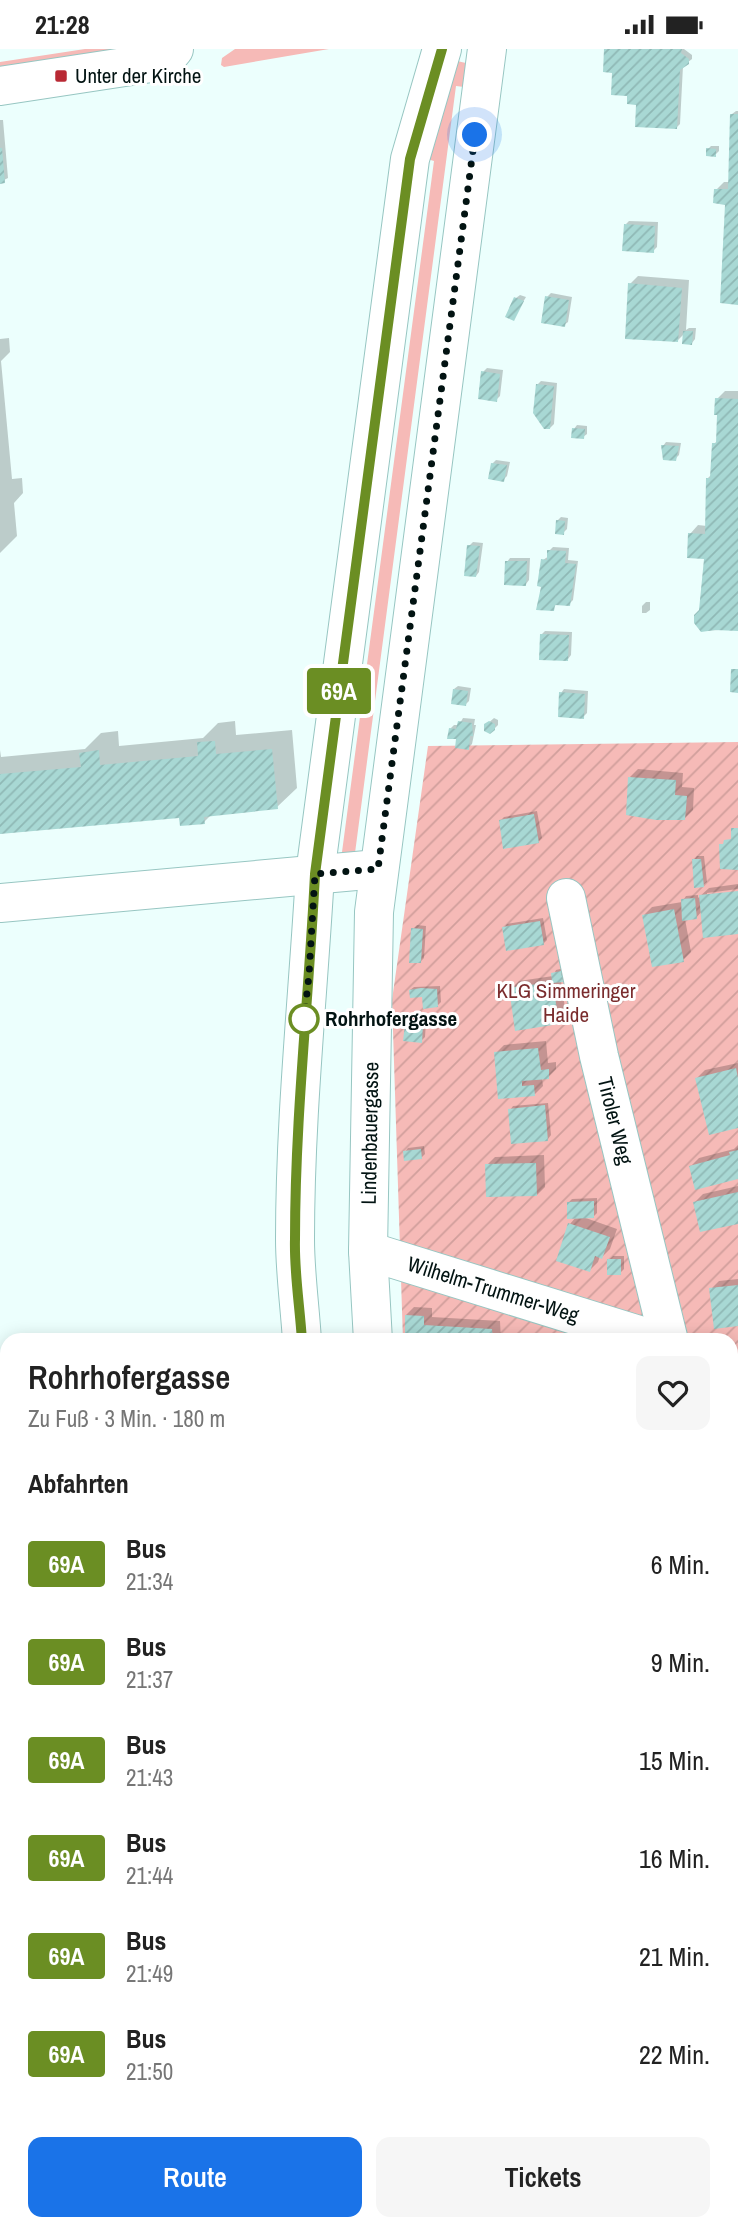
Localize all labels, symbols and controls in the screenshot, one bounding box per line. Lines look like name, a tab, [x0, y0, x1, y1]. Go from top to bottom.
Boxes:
text: 21:28	[35, 7, 90, 42]
place label: Unter der Kirche	[75, 61, 201, 90]
marker: Unter der Kirche	[53, 68, 69, 84]
your location	[457, 117, 492, 152]
line badge: 69A	[299, 668, 379, 714]
text: 69A	[321, 675, 357, 707]
park label: KLG Simmeringer Haide	[497, 976, 636, 1029]
marker: Rohrhofergasse	[289, 1004, 319, 1034]
place label: Rohrhofergasse	[325, 1004, 457, 1033]
street label: Lindenbauergasse	[354, 1062, 385, 1205]
street label: Tiroler Weg	[591, 1074, 640, 1168]
street label: Wilhelm-Trummer-Weg	[404, 1249, 583, 1330]
text: Rohrhofergasse	[28, 1355, 230, 1399]
button: heart	[636, 1356, 710, 1430]
text: Zu Fuß · 3 Min. · 180 m	[28, 1403, 225, 1434]
text: Abfahrten	[28, 1466, 129, 1501]
text: Bus	[126, 1531, 166, 1566]
text: 6 Min.	[651, 1547, 710, 1582]
text: 69A	[48, 1548, 85, 1580]
text: 21:34	[126, 1566, 173, 1597]
text: Bus	[126, 1629, 166, 1664]
text: 9 Min.	[651, 1645, 710, 1680]
text: 69A	[48, 1646, 85, 1678]
text: 21:37	[126, 1664, 173, 1695]
text: Bus	[126, 1727, 166, 1762]
text: 15 Min.	[639, 1743, 710, 1778]
text: 69A	[48, 1744, 85, 1776]
text: 21:43	[126, 1762, 173, 1793]
text: Bus	[126, 1825, 166, 1860]
text: 16 Min.	[639, 1841, 710, 1876]
text: 69A	[48, 1842, 85, 1874]
text: 21:44	[126, 1860, 173, 1891]
text: Bus	[126, 1923, 166, 1958]
text: 21 Min.	[639, 1939, 710, 1974]
text: 69A	[48, 1940, 85, 1972]
text: 21:49	[126, 1958, 173, 1989]
text: Bus	[126, 2021, 166, 2056]
text: 22 Min.	[639, 2037, 710, 2072]
text: 69A	[48, 2038, 85, 2070]
text: 21:50	[126, 2056, 173, 2087]
button: Route	[28, 2137, 362, 2217]
button: Tickets	[376, 2137, 710, 2217]

